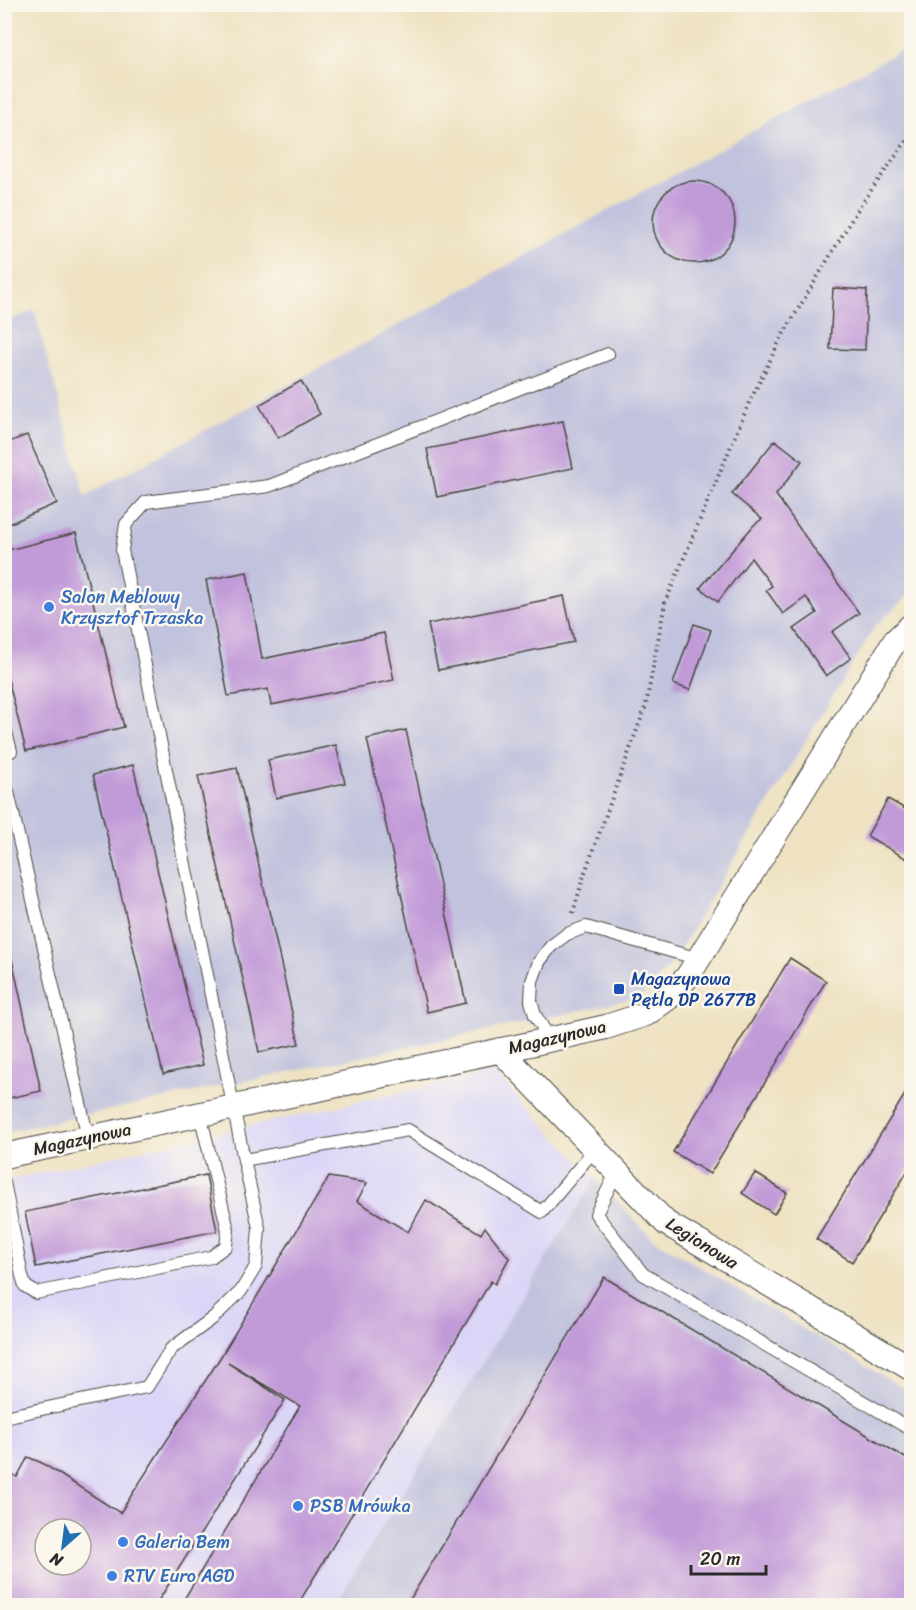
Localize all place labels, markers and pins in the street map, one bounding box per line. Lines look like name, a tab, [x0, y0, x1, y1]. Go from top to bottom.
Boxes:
place label: Salon Meblowy Krzysztof Trzaska	[61, 581, 203, 634]
marker: Salon Meblowy Krzysztof Trzaska	[42, 600, 56, 614]
place label: Magazynowa Pętla DP 2677B	[631, 963, 756, 1016]
marker: Magazynowa Pętla DP 2677B	[612, 982, 626, 996]
place label: PSB Mrówka	[310, 1490, 411, 1522]
marker: PSB Mrówka	[291, 1499, 305, 1513]
place label: Galeria Bem	[135, 1526, 230, 1558]
marker: Galeria Bem	[116, 1535, 130, 1549]
place label: RTV Euro AGD	[124, 1560, 235, 1592]
marker: RTV Euro AGD	[105, 1569, 119, 1583]

